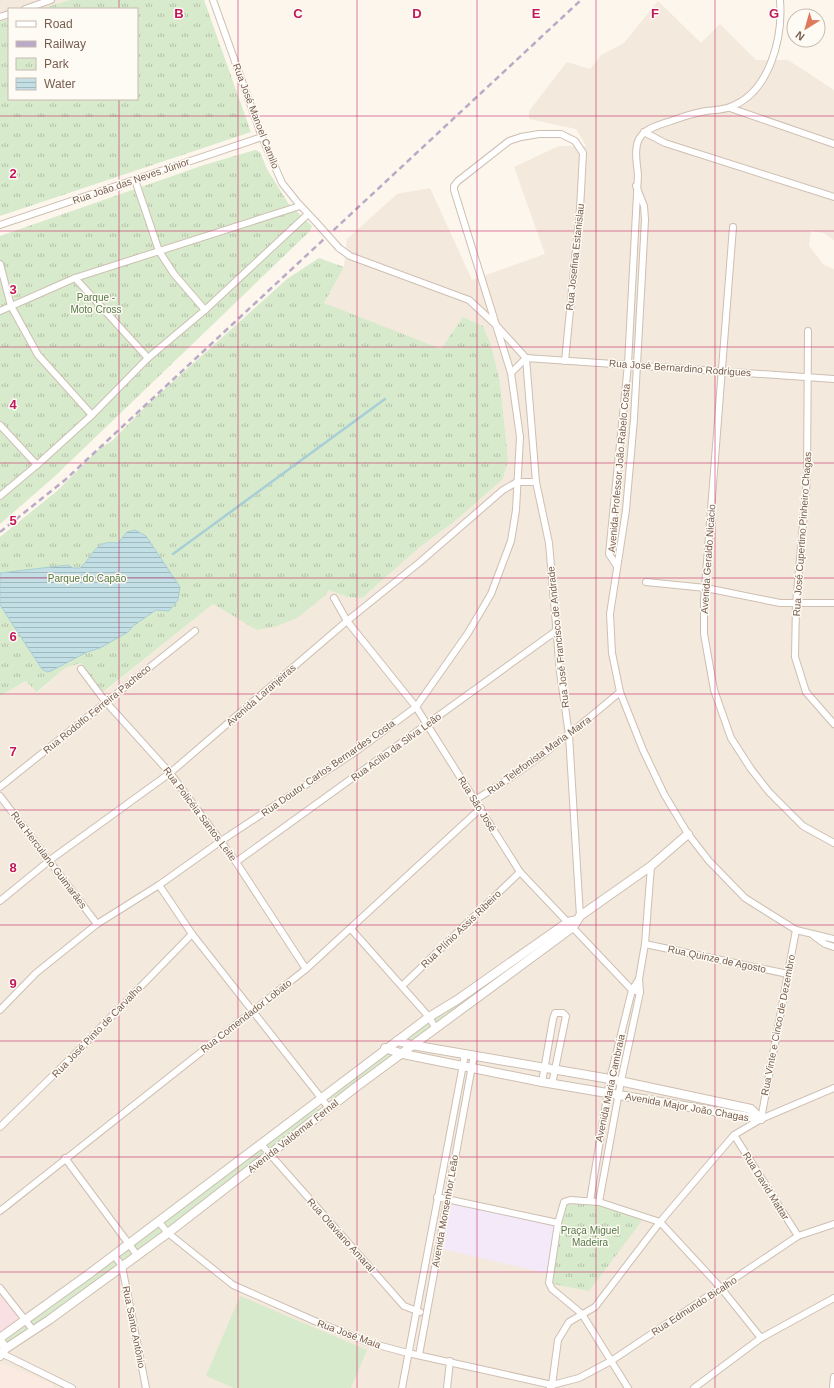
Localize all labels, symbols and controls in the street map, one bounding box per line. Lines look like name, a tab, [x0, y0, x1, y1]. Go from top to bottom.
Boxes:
text: B	[174, 6, 184, 21]
text: C	[293, 6, 303, 21]
text: D	[412, 6, 422, 21]
text: E	[532, 6, 541, 21]
text: F	[651, 6, 659, 21]
text: G	[769, 6, 779, 21]
legend	[8, 8, 138, 100]
north arrow	[786, 8, 826, 48]
text: Road	[44, 17, 73, 31]
text: N	[793, 29, 807, 43]
text: Railway	[44, 37, 86, 51]
text: Park	[44, 57, 70, 71]
street label: Rua José Manoel Camilo	[231, 62, 281, 171]
text: Water	[44, 77, 76, 91]
street label: Rua João das Neves Júnior	[71, 156, 191, 206]
text: 2	[9, 166, 17, 181]
street label: Rua Josefina Estanislau	[564, 203, 586, 311]
text: 3	[9, 282, 17, 297]
park label: Parque - Moto Cross	[70, 292, 122, 315]
street label: Rua José Bernardino Rodrigues	[609, 358, 751, 378]
street label: Avenida Professor João Rabelo Costa	[606, 383, 632, 553]
text: 4	[9, 397, 17, 412]
street label: Rua José Cupertino Pinheiro Chagas	[791, 451, 813, 617]
street label: Avenida Geraldo Nicácio	[699, 503, 717, 614]
text: 5	[9, 513, 17, 528]
street label: Rua José Francisco de Andrade	[545, 565, 571, 708]
park label: Parque do Capão	[48, 573, 127, 584]
text: 6	[9, 629, 17, 644]
street label: Rua Rodolfo Ferreira Pacheco	[41, 662, 153, 756]
street label: Avenida Laranjeiras	[224, 662, 298, 728]
street label: Rua Acílio da Silva Leão	[349, 710, 443, 783]
street label: Rua Telefonista Maria Marra	[485, 713, 593, 796]
street label: Rua Doutor Carlos Bernardes Costa	[259, 717, 397, 819]
text: 7	[9, 744, 17, 759]
street label: Rua Policéia Santos Leite	[161, 765, 239, 863]
street label: Rua São José	[456, 774, 499, 834]
street label: Rua Herculano Guimarães	[9, 809, 89, 911]
text: 8	[9, 860, 17, 875]
street label: Rua Plínio Assis Ribeiro	[419, 888, 504, 970]
street label: Rua Quinze de Agosto	[667, 943, 768, 975]
street label: Rua Vinte e Cinco de Dezembro	[759, 953, 797, 1096]
text: 9	[9, 976, 17, 991]
street label: Rua Comendador Lobato	[198, 977, 294, 1055]
street label: Rua José Pinto de Carvalho	[50, 982, 145, 1080]
street label: Avenida Maria Cambraia	[593, 1033, 627, 1143]
street label: Avenida Major João Chagas	[624, 1091, 750, 1123]
street label: Avenida Valdemar Fernal	[246, 1097, 340, 1175]
street label: Rua David Mattar	[741, 1150, 792, 1222]
street label: Avenida Monsenhor Leão	[430, 1154, 460, 1268]
street label: Rua Otaviano Amaral	[305, 1196, 377, 1274]
park label: Praça Miguel Madeira	[561, 1225, 619, 1248]
street label: Rua Edmundo Bicalho	[649, 1274, 739, 1338]
street label: Rua Santo Antônio	[121, 1285, 147, 1369]
street label: Rua José Maia	[316, 1317, 383, 1351]

